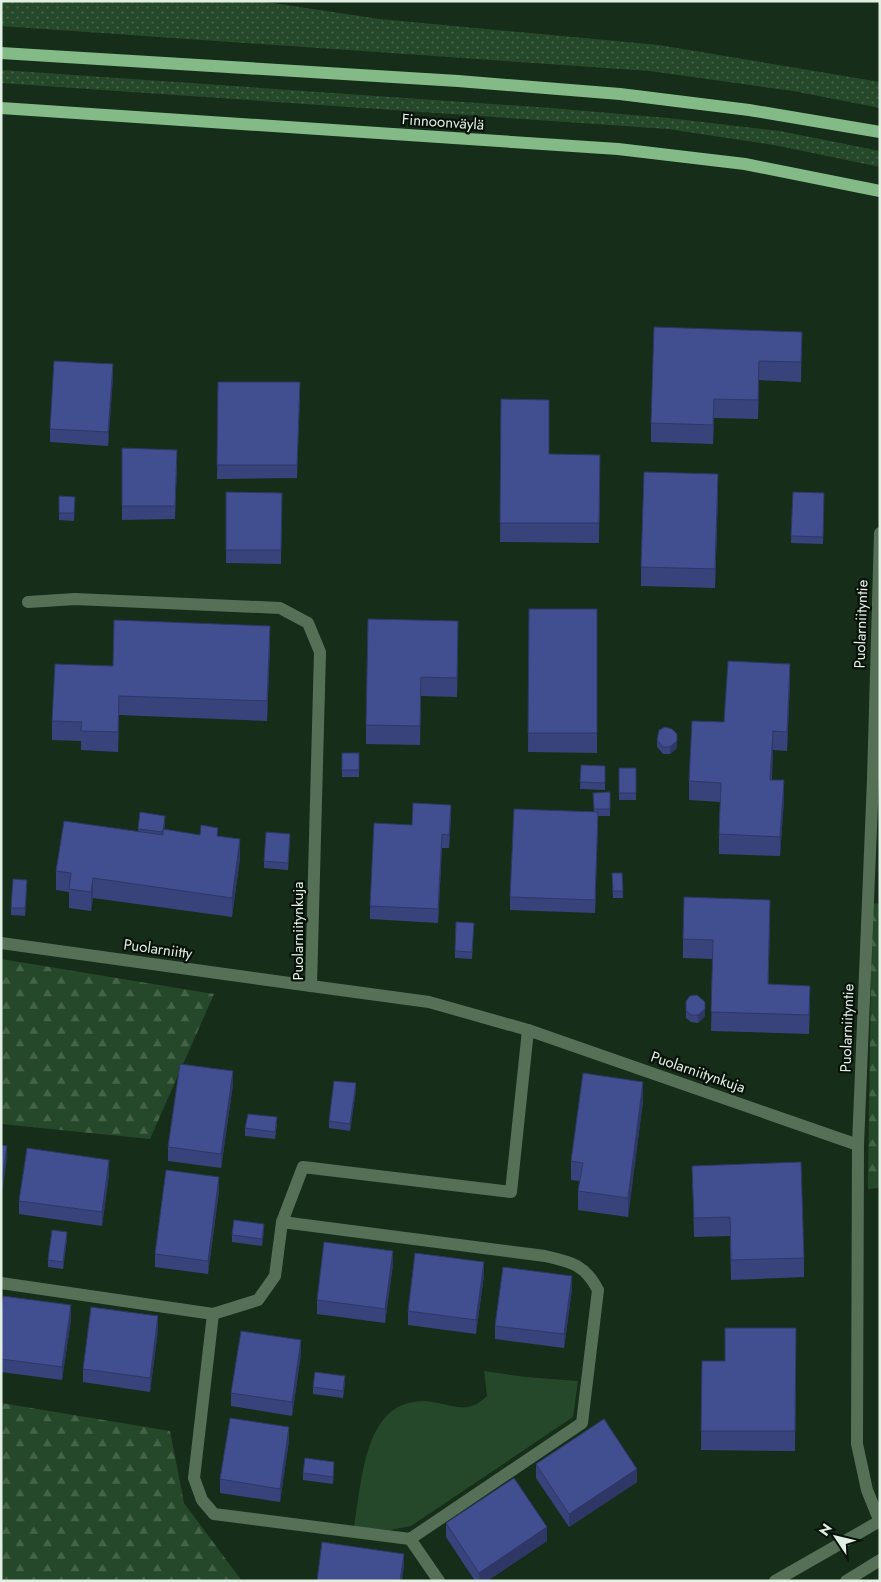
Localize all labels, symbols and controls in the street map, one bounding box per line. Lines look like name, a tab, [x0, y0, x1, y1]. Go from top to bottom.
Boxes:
street label: Finnoonväylä	[401, 108, 485, 136]
street label: Puolarniityntie	[848, 579, 874, 669]
street label: Puolarniitynkuja	[287, 882, 309, 980]
street label: Puolarniitty	[122, 933, 194, 965]
street label: Puolarniityntie	[834, 983, 860, 1073]
street label: Puolarniitynkuja	[648, 1046, 748, 1098]
north arrow	[811, 1512, 861, 1562]
text: N	[814, 1519, 837, 1540]

